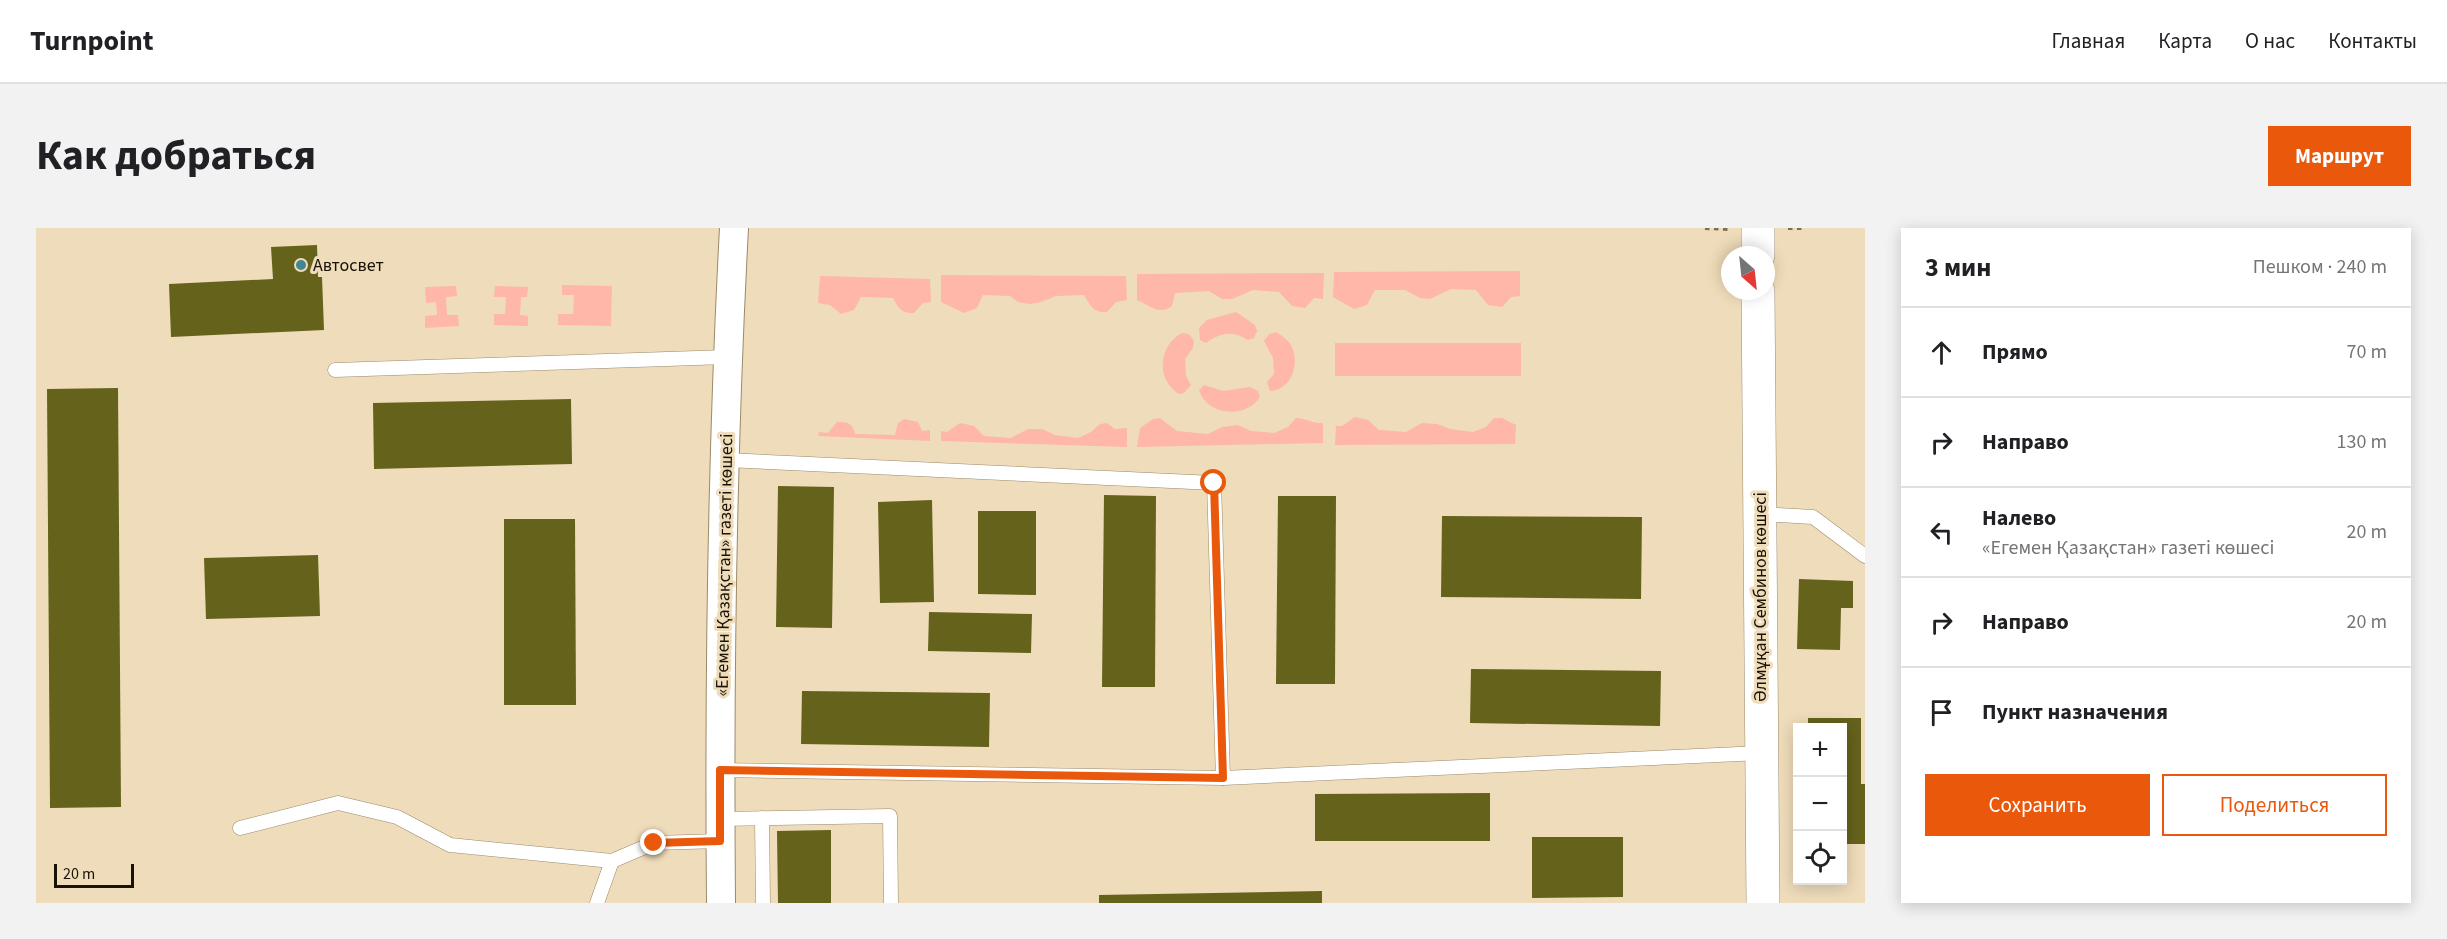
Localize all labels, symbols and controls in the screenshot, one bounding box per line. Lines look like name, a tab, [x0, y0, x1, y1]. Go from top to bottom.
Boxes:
text: Turnpoint	[30, 21, 154, 61]
text: Главная	[2052, 26, 2125, 56]
text: Карта	[2158, 26, 2212, 56]
text: О нас	[2245, 26, 2295, 56]
text: Контакты	[2328, 26, 2417, 56]
text: Как добраться	[36, 126, 316, 186]
button: Маршрут	[2268, 126, 2411, 186]
north arrow	[1721, 246, 1775, 300]
text: 3 мин	[1925, 249, 1991, 286]
place label: Автосвет	[313, 253, 384, 278]
text: Пешком · 240 m	[2253, 253, 2387, 281]
marker: Автосвет	[294, 258, 308, 272]
icon: ahead	[1925, 336, 1958, 369]
text: Прямо	[1982, 336, 2048, 368]
text: 70 m	[2347, 338, 2387, 366]
icon: right	[1925, 426, 1958, 459]
text: Направо	[1982, 426, 2069, 458]
text: 130 m	[2337, 428, 2387, 456]
street label: «Егемен Қазақстан» газеті көшесі	[710, 433, 739, 697]
route start	[1200, 469, 1226, 495]
street label: Әлмұқан Сембинов көшесі	[1748, 492, 1773, 702]
text: Налево	[1982, 502, 2056, 534]
icon: left	[1925, 516, 1958, 549]
text: 20 m	[2347, 518, 2387, 546]
text: «Егемен Қазақстан» газеті көшесі	[1982, 534, 2274, 562]
icon: right	[1925, 606, 1958, 639]
text: Направо	[1982, 606, 2069, 638]
text: 20 m	[2347, 608, 2387, 636]
icon: arrive	[1925, 696, 1958, 729]
text: Пункт назначения	[1982, 696, 2168, 728]
map controls	[1793, 723, 1847, 885]
button: +	[1793, 723, 1847, 777]
button: Сохранить	[1925, 774, 2150, 836]
button: Поделиться	[2162, 774, 2387, 836]
button: −	[1793, 777, 1847, 831]
route end	[640, 829, 666, 855]
button: locate	[1793, 831, 1847, 885]
scale bar	[54, 861, 134, 888]
text: 20 m	[63, 863, 95, 885]

